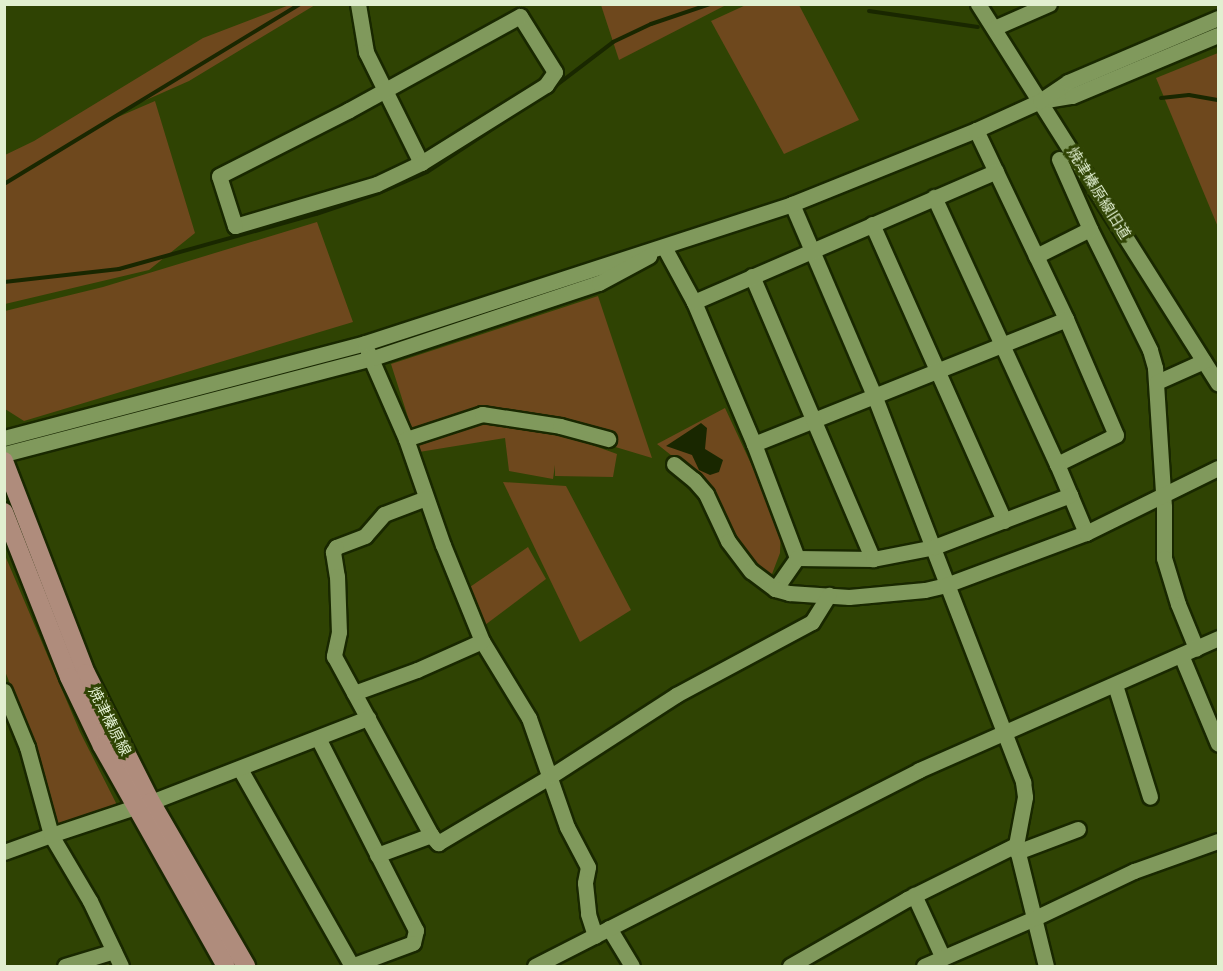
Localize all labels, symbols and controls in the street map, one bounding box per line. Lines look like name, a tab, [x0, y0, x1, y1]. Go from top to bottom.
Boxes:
street label: 焼津榛原線旧道	[1064, 144, 1134, 242]
street label: 焼津榛原線	[85, 684, 135, 758]

